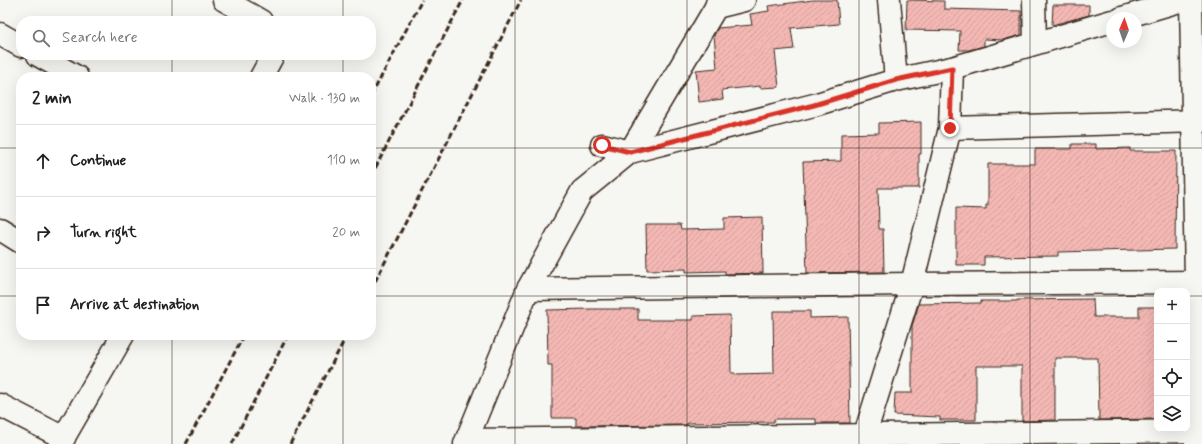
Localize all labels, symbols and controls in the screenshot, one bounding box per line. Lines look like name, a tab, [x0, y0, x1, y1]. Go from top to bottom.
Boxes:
north arrow	[1106, 12, 1142, 48]
search box	[16, 16, 376, 60]
icon: search	[30, 27, 52, 49]
text: Search here	[62, 28, 138, 48]
text: 2 min	[32, 87, 72, 109]
text: Walk · 130 m	[289, 90, 360, 107]
route end	[941, 119, 959, 137]
route start	[593, 136, 611, 154]
icon: ahead	[32, 150, 54, 172]
text: Continue	[70, 151, 126, 171]
text: 110 m	[327, 152, 360, 169]
icon: right	[32, 222, 54, 244]
text: Turn right	[70, 223, 137, 243]
text: 20 m	[332, 224, 360, 241]
map controls	[1154, 288, 1190, 432]
button: +	[1154, 288, 1190, 324]
icon: arrive	[32, 294, 54, 316]
text: Arrive at destination	[70, 295, 199, 315]
button: −	[1154, 324, 1190, 360]
button: locate	[1154, 360, 1190, 396]
button: layers	[1154, 396, 1190, 432]

